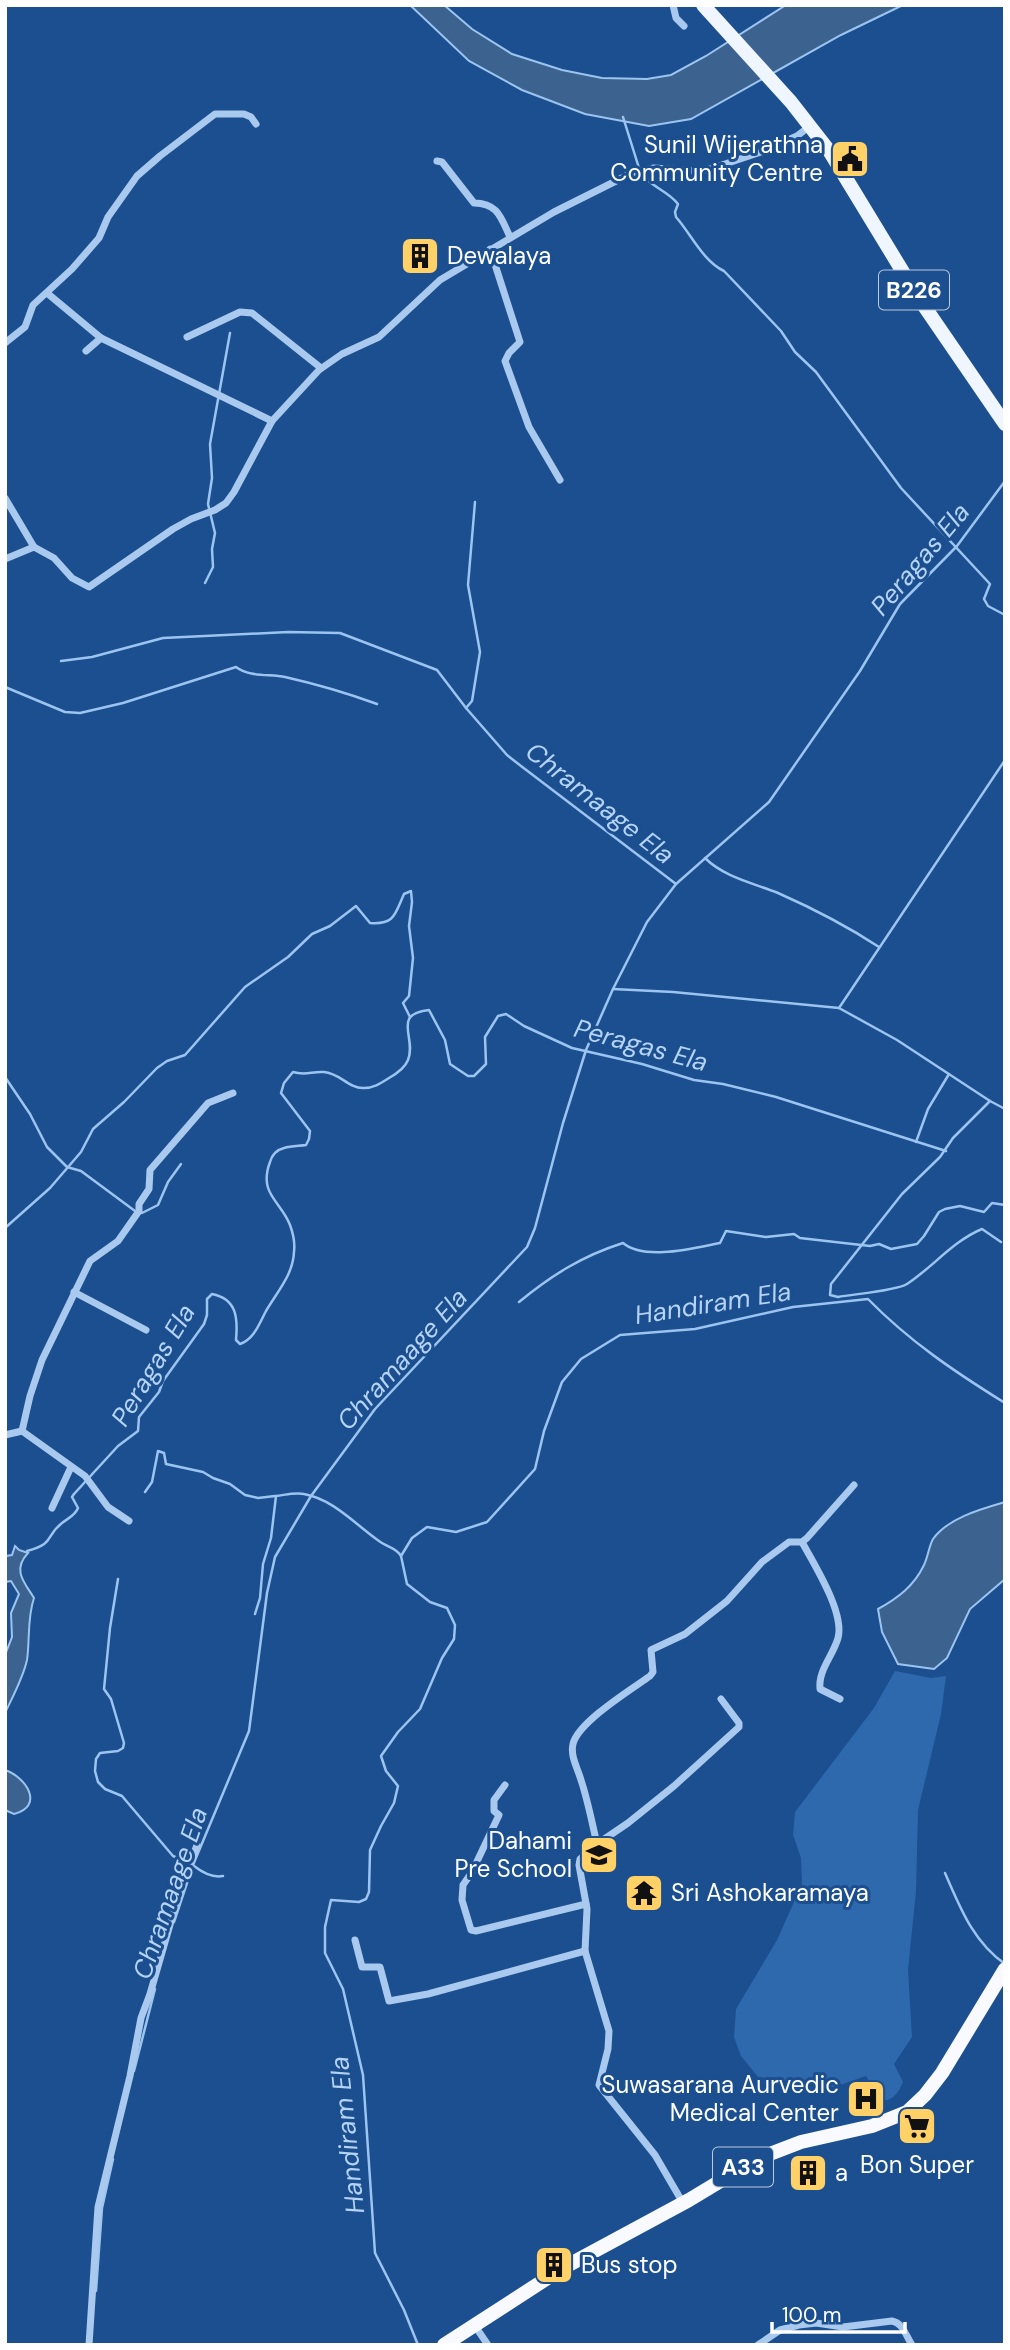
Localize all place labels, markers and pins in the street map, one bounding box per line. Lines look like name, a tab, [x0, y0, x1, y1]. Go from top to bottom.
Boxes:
place label: Sunil Wijerathna Community Centre	[610, 129, 823, 188]
public building icon: Sunil Wijerathna Community Centre	[829, 138, 871, 180]
building icon: Dewalaya	[399, 235, 441, 277]
place label: Dewalaya	[447, 240, 551, 271]
place label: Dahami Pre School	[454, 1825, 572, 1884]
school or university icon: Dahami Pre School	[578, 1834, 620, 1876]
temple icon: Sri Ashokaramaya	[623, 1872, 665, 1914]
place label: Sri Ashokaramaya	[671, 1877, 869, 1908]
place label: Suwasarana Aurvedic Medical Center	[602, 2069, 839, 2128]
hospital icon: Suwasarana Aurvedic Medical Center	[845, 2078, 887, 2120]
supermarket icon: Bon Super	[896, 2105, 938, 2147]
place label: Bon Super	[860, 2149, 974, 2180]
building icon: a	[787, 2152, 829, 2194]
place label: a	[835, 2157, 848, 2188]
building icon: Bus stop	[533, 2244, 575, 2286]
place label: Bus stop	[581, 2249, 678, 2280]

